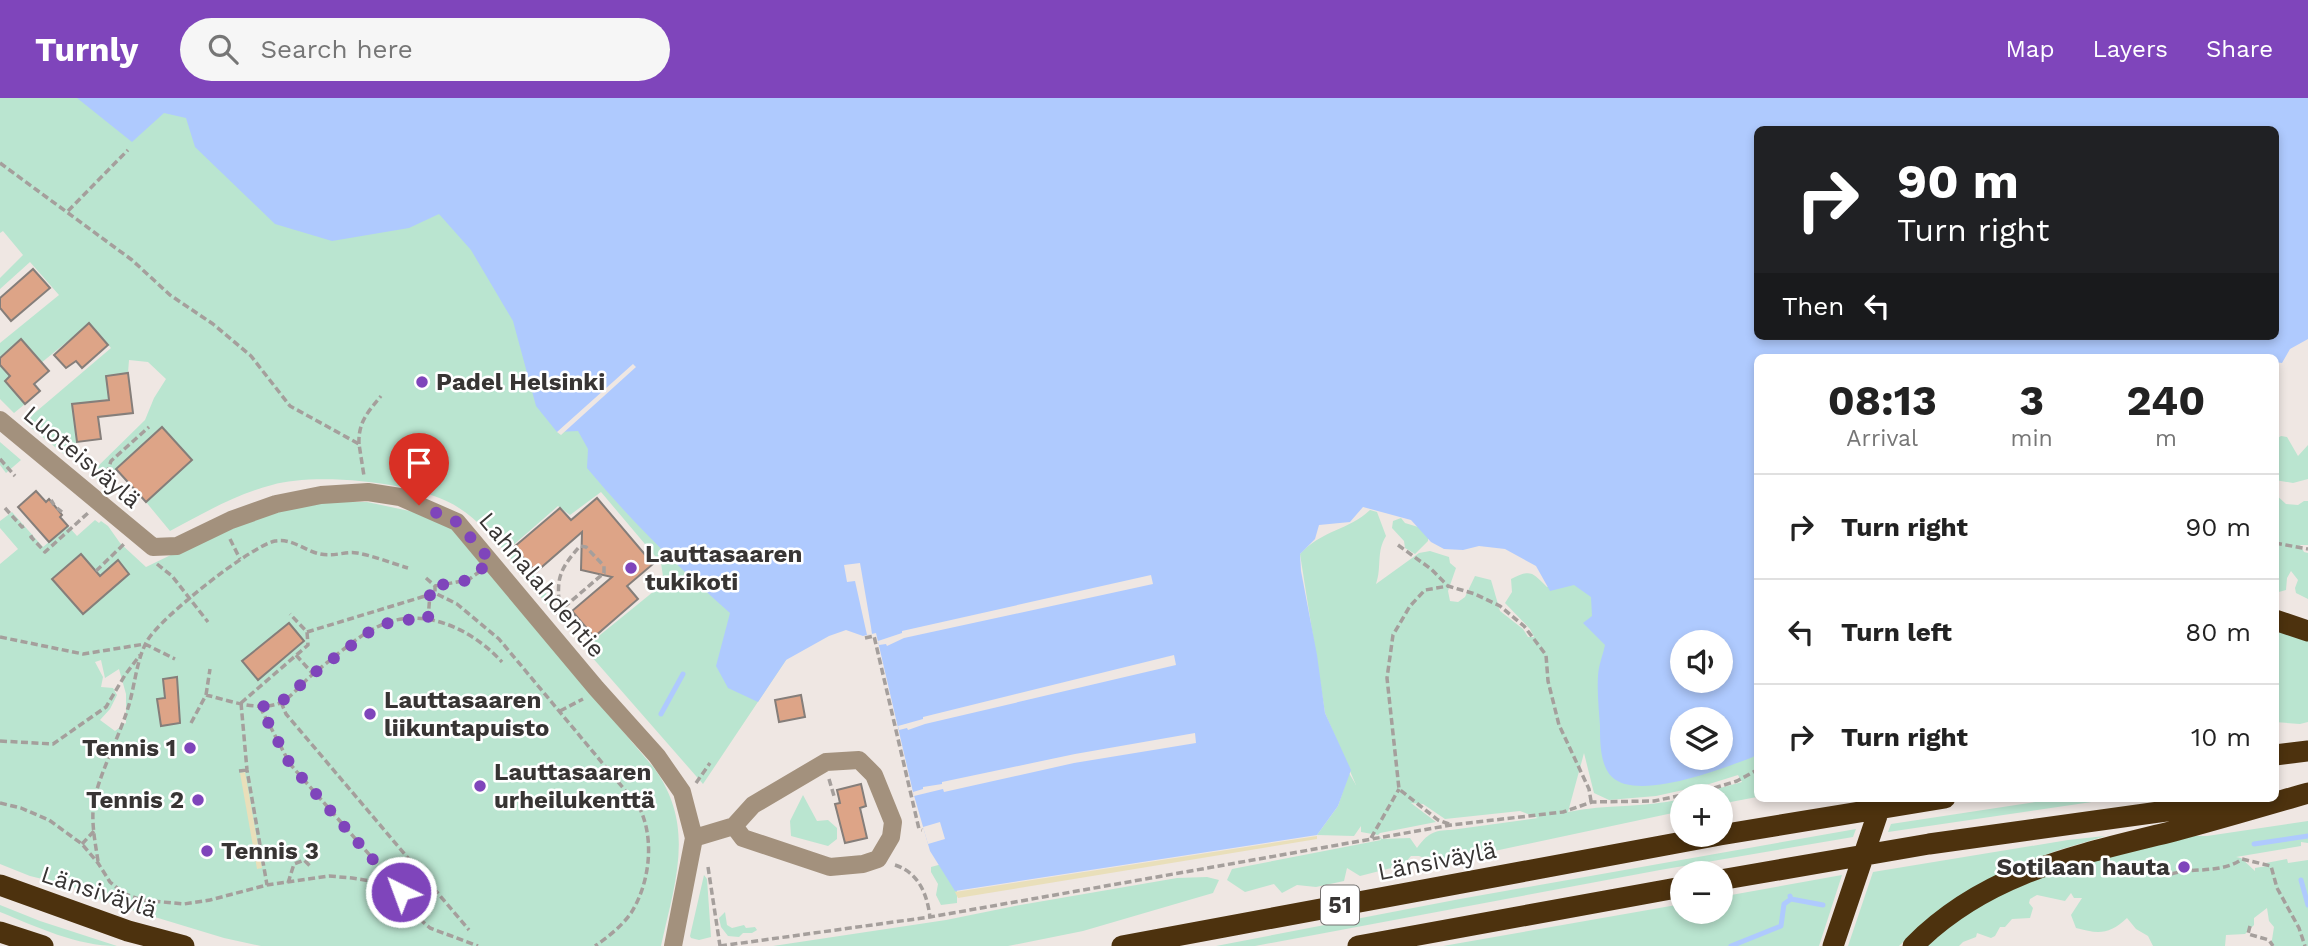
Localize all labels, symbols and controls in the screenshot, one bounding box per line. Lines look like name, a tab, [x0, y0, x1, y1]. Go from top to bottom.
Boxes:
search box	[180, 18, 670, 81]
text: Turnly	[35, 30, 138, 69]
icon: search	[204, 30, 242, 68]
text: Search here	[260, 34, 413, 64]
text: Map	[2006, 35, 2054, 63]
text: Layers	[2092, 35, 2168, 63]
text: Share	[2206, 35, 2273, 63]
text: 90 m	[1897, 152, 2019, 210]
icon: right	[1782, 154, 1873, 245]
text: Turn right	[1897, 211, 2049, 249]
icon: left	[1858, 287, 1896, 325]
text: Then	[1782, 291, 1844, 321]
place label: Padel Helsinki	[436, 368, 605, 396]
marker: Padel Helsinki	[414, 374, 430, 390]
text: 08:13	[1828, 376, 1937, 425]
text: 3	[2019, 376, 2044, 425]
text: 240	[2127, 376, 2205, 425]
street label: Luoteisväylä	[18, 400, 146, 514]
text: Arrival	[1846, 425, 1918, 452]
text: min	[2011, 425, 2053, 452]
text: m	[2155, 425, 2177, 452]
pin	[389, 433, 449, 505]
icon: arrive	[400, 444, 438, 482]
street label: Lahnalahdentie	[473, 507, 611, 663]
icon: right	[1782, 508, 1820, 546]
text: Turn right	[1841, 512, 1968, 542]
text: 90 m	[2185, 512, 2251, 542]
place label: Lauttasaaren tukikoti	[645, 540, 802, 596]
marker: Lauttasaaren tukikoti	[623, 560, 639, 576]
icon: left	[1782, 613, 1820, 651]
text: Turn left	[1841, 617, 1952, 647]
text: 80 m	[2185, 617, 2251, 647]
map controls	[1670, 630, 1733, 924]
button: sound	[1670, 630, 1733, 693]
place label: Lauttasaaren liikuntapuisto	[384, 686, 549, 742]
marker: Lauttasaaren liikuntapuisto	[362, 706, 378, 722]
button: layers	[1670, 707, 1733, 770]
icon: right	[1782, 718, 1820, 756]
text: Turn right	[1841, 722, 1968, 752]
text: 10 m	[2191, 722, 2251, 752]
place label: Tennis 1	[82, 734, 176, 762]
marker: Tennis 1	[182, 740, 198, 756]
place label: Lauttasaaren urheilukenttä	[494, 758, 655, 814]
marker: Lauttasaaren urheilukenttä	[472, 778, 488, 794]
button: +	[1670, 784, 1733, 847]
place label: Tennis 2	[86, 786, 184, 814]
marker: Tennis 2	[190, 792, 206, 808]
street label: Länsiväylä	[1375, 836, 1499, 886]
place label: Tennis 3	[221, 837, 319, 865]
marker: Tennis 3	[199, 843, 215, 859]
place label: Sotilaan hauta	[1997, 853, 2170, 881]
position arrow	[364, 855, 438, 929]
marker: Sotilaan hauta	[2176, 859, 2192, 875]
street label: Länsiväylä	[38, 860, 160, 924]
button: −	[1670, 861, 1733, 924]
road number: 51	[1321, 886, 1359, 925]

